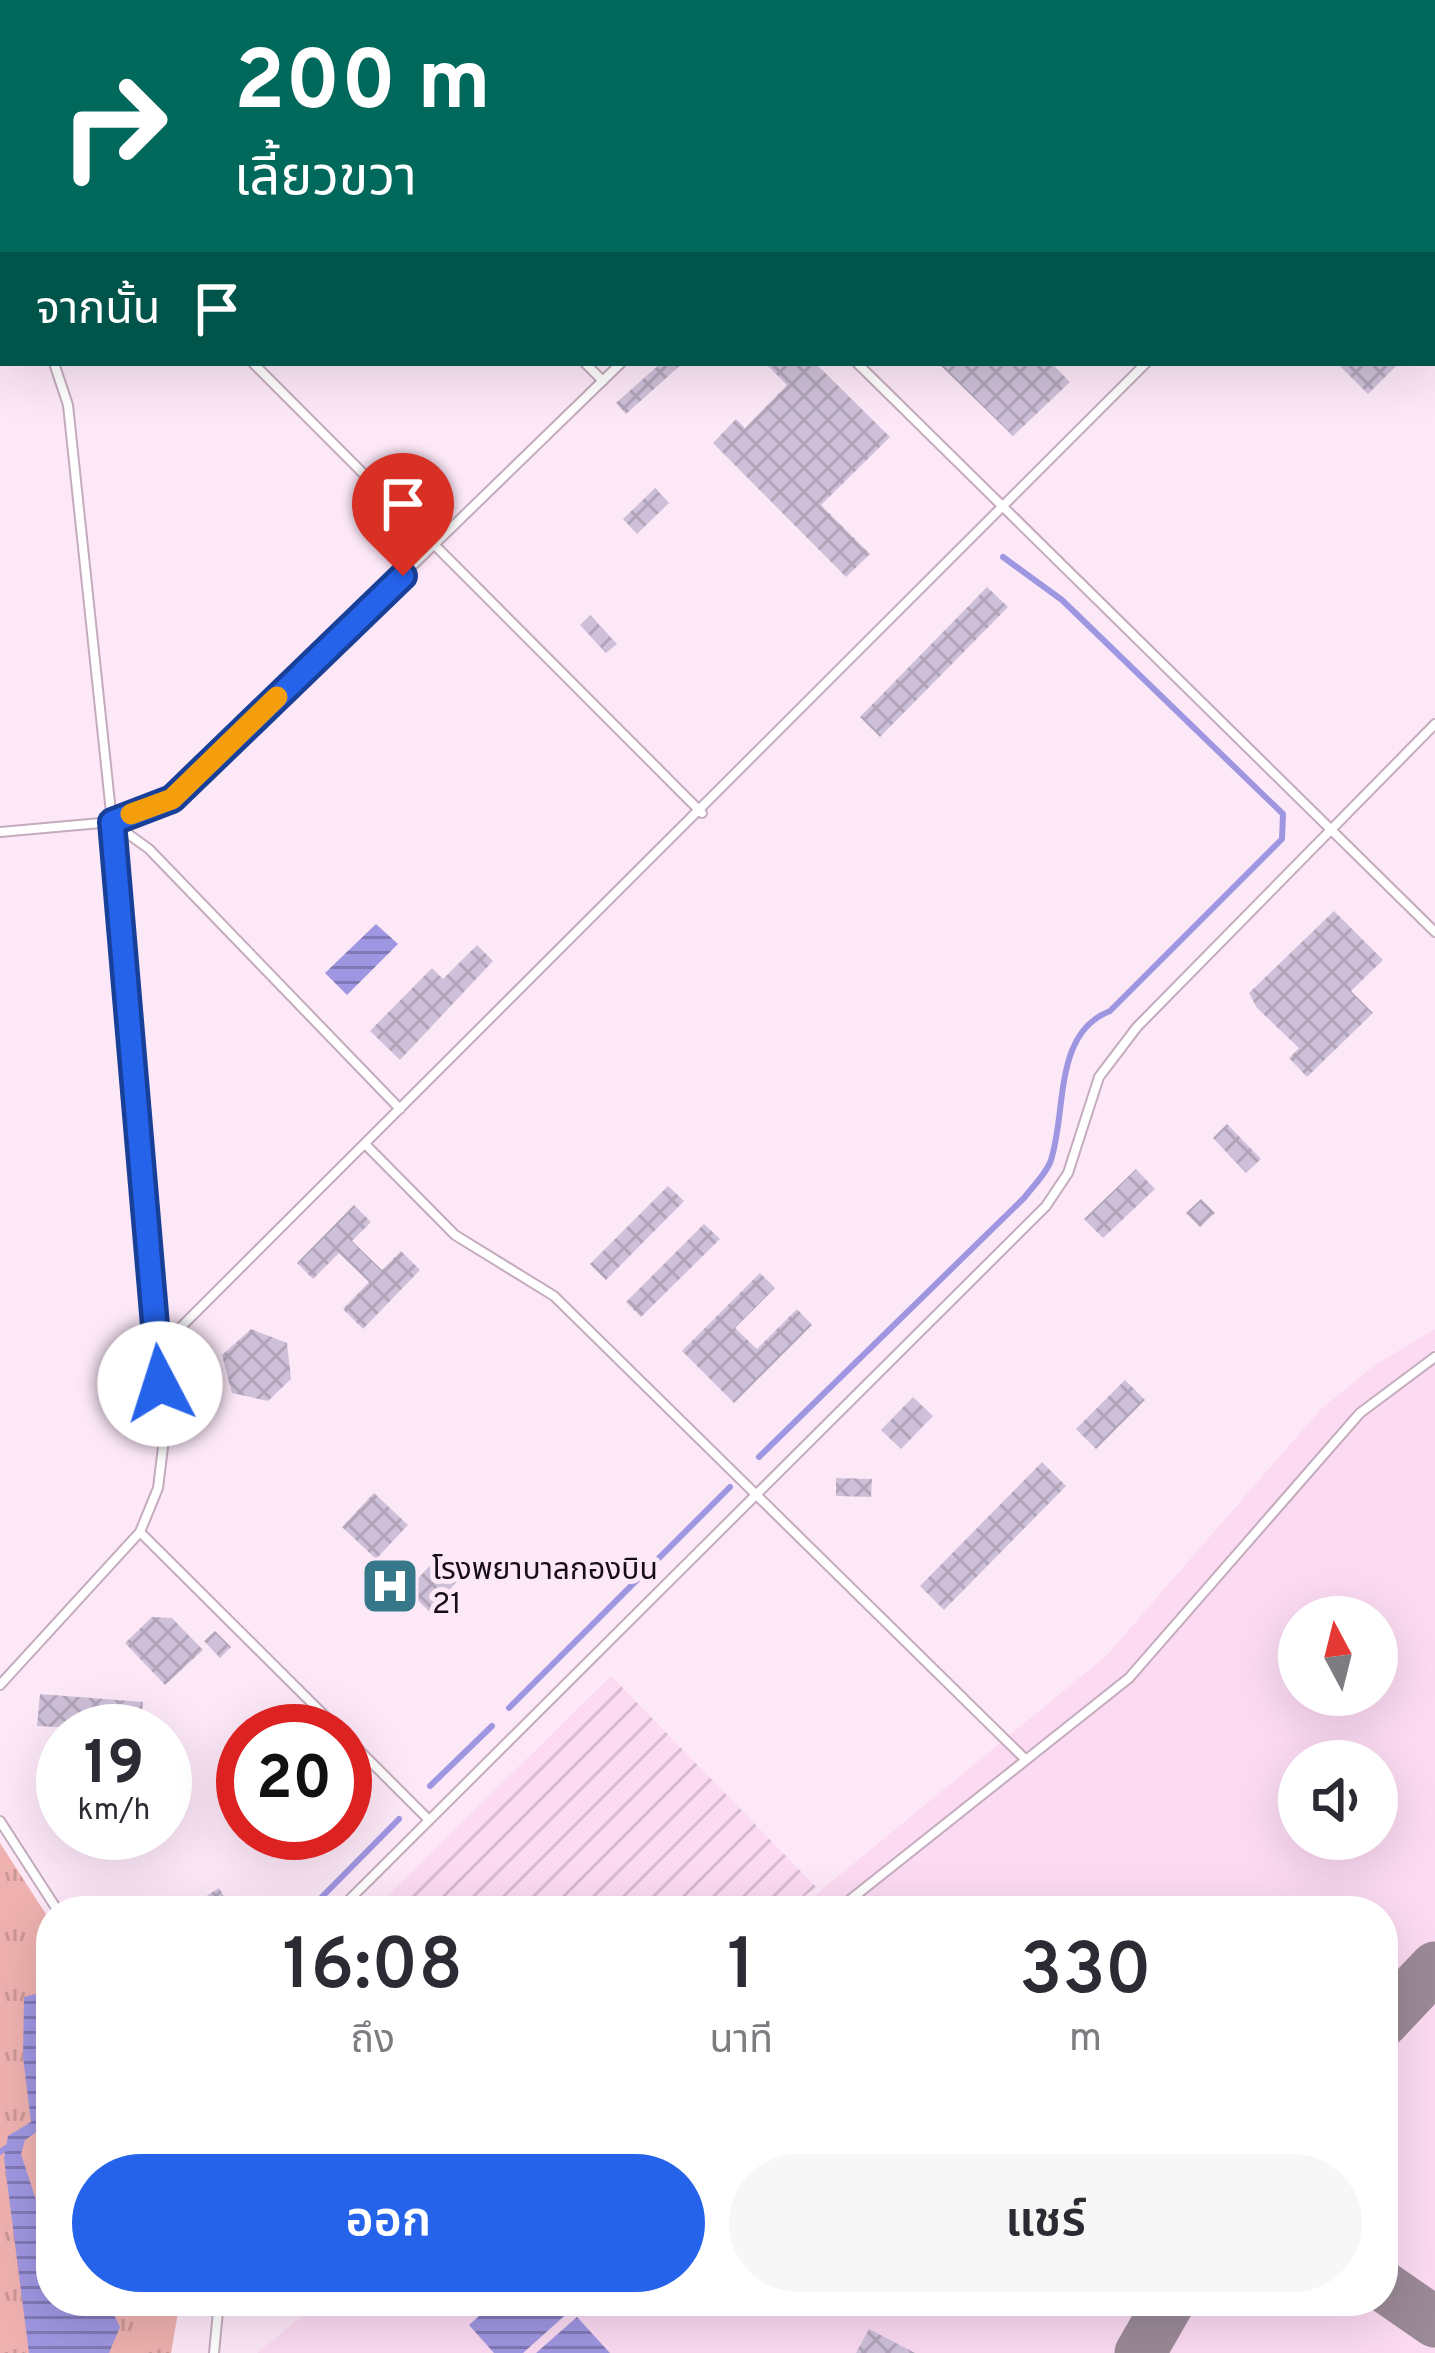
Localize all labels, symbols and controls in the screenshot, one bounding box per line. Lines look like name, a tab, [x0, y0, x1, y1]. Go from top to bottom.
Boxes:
text: 200 m	[234, 33, 491, 139]
icon: right	[36, 48, 192, 204]
text: เลี้ยวขวา	[234, 146, 417, 215]
icon: arrive	[184, 276, 250, 342]
text: จากนั้น	[36, 283, 160, 340]
pin	[352, 453, 454, 576]
icon: arrive	[370, 471, 436, 537]
position arrow	[97, 1321, 223, 1447]
place label: โรงพยาบาลกองบิน 21	[432, 1553, 658, 1624]
hospital icon: โรงพยาบาลกองบิน 21	[359, 1555, 421, 1617]
north arrow	[1278, 1596, 1398, 1716]
map controls	[1278, 1596, 1398, 1860]
speed limit sign: 20	[216, 1704, 372, 1860]
text: 19	[84, 1729, 144, 1805]
button: sound	[1278, 1740, 1398, 1860]
text: km/h	[78, 1793, 150, 1830]
text: 16:08	[282, 1923, 463, 2015]
text: 1	[727, 1923, 755, 2015]
text: 330	[1019, 1928, 1152, 2020]
text: m	[1069, 2016, 1102, 2065]
text: ถึง	[351, 2018, 395, 2067]
text: นาที	[709, 2018, 773, 2067]
button: ออก	[72, 2154, 705, 2292]
button: แชร์	[729, 2154, 1362, 2292]

